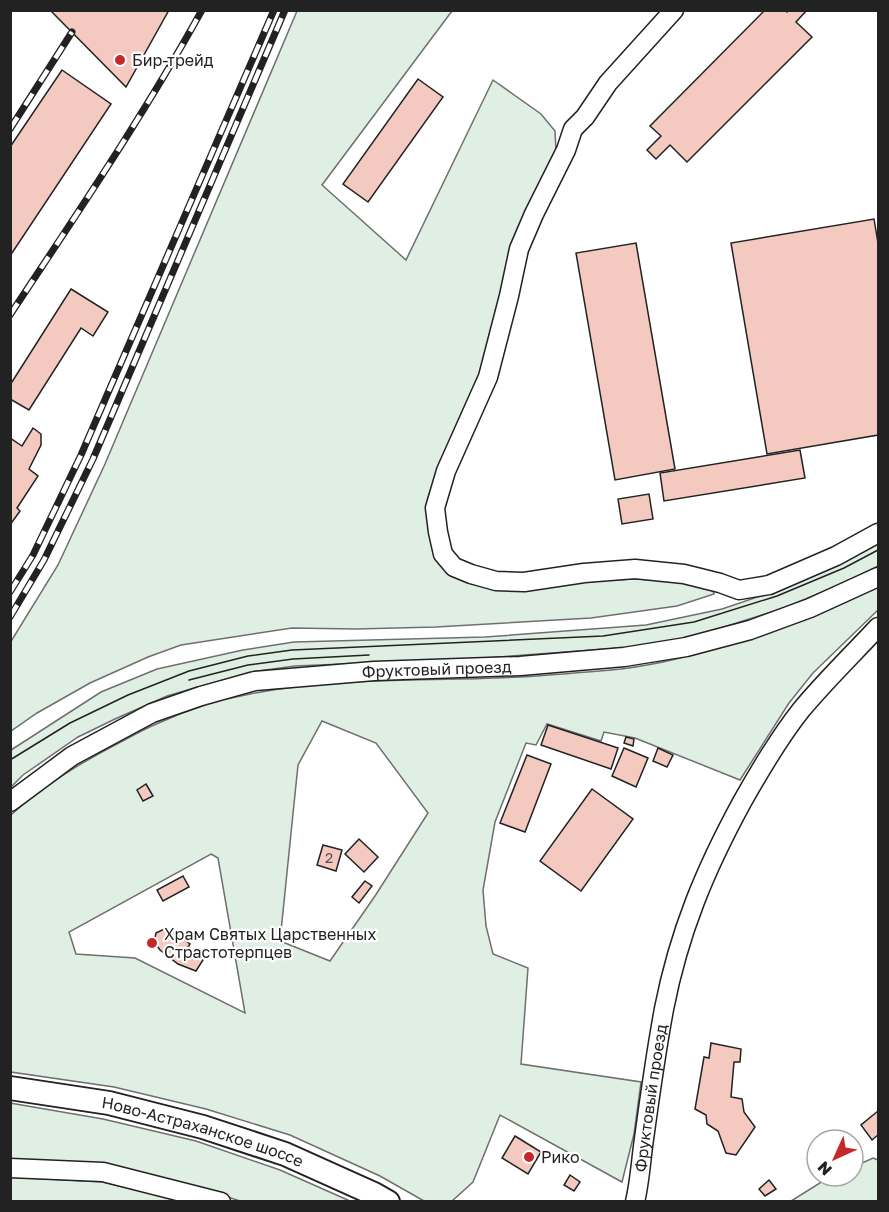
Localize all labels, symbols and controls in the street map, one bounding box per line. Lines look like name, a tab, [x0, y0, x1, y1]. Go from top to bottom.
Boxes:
place label: Бир-трейд	[132, 50, 214, 70]
marker: Бир-трейд	[113, 53, 127, 67]
street label: Фруктовый проезд	[361, 656, 512, 682]
house number: 2	[325, 849, 333, 866]
place label: Храм Святых Царственных Страстотерпцев	[164, 924, 377, 962]
marker: Храм Святых Царственных Страстотерпцев	[145, 936, 159, 950]
street label: Фруктовый проезд	[630, 1022, 671, 1173]
street label: Ново-Астраханское шоссе	[101, 1092, 307, 1171]
north arrow	[805, 1128, 865, 1188]
place label: Рико	[541, 1147, 580, 1167]
marker: Рико	[522, 1150, 536, 1164]
text: N	[813, 1157, 836, 1180]

